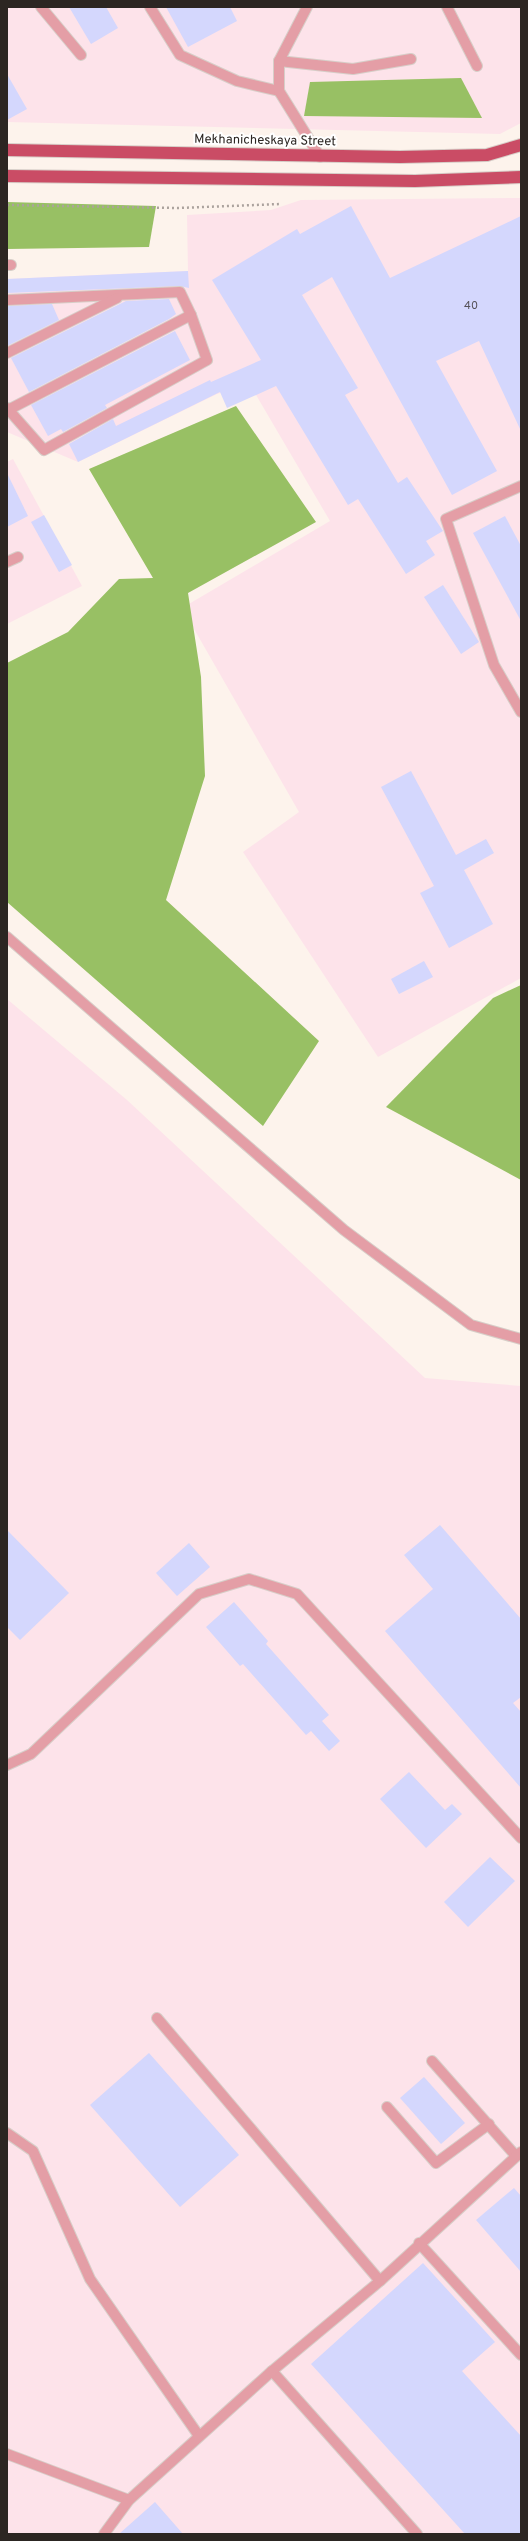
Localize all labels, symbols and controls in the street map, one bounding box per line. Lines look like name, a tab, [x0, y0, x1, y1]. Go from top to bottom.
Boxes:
street label: Mekhanicheskaya Street	[194, 132, 336, 150]
house number: 40	[464, 299, 478, 313]

